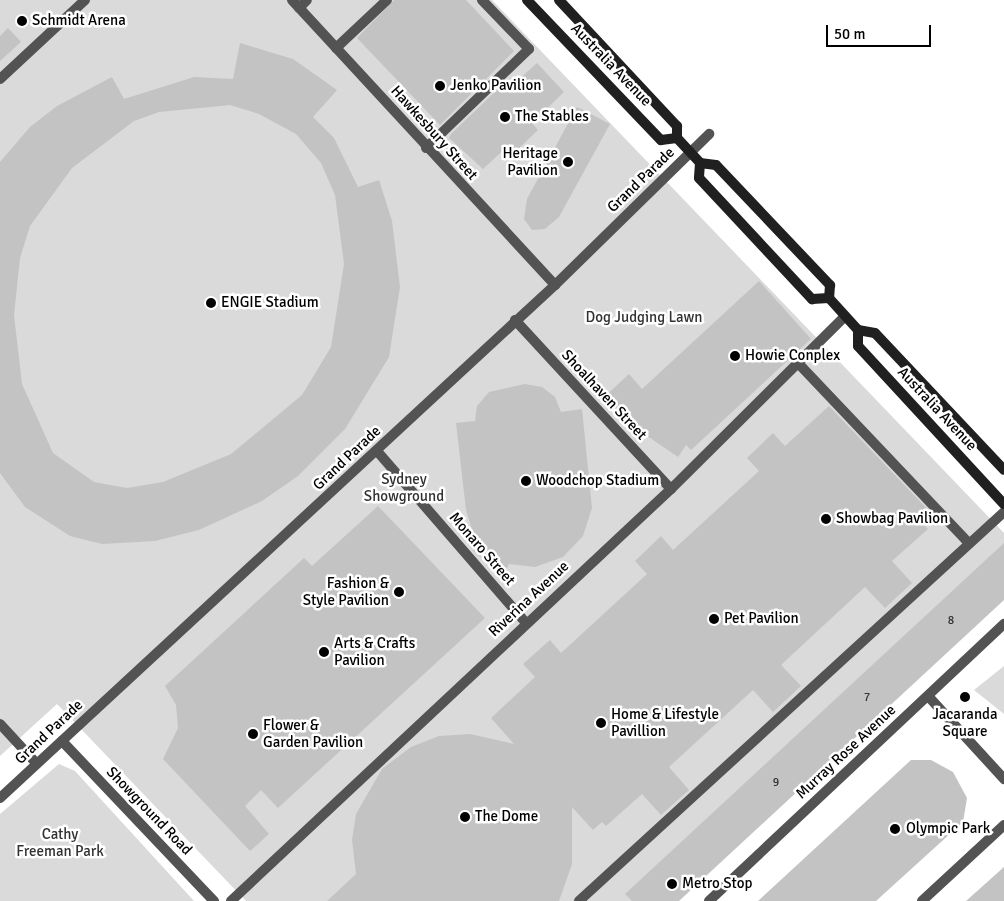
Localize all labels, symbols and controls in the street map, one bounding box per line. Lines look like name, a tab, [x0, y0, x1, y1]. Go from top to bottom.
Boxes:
place label: Schmidt Arena	[32, 12, 126, 30]
marker: Schmidt Arena	[16, 15, 28, 27]
scale bar	[829, 15, 934, 47]
street label: Australia Avenue	[567, 20, 655, 110]
text: 50 m	[834, 25, 865, 43]
place label: Jenko Pavilion	[450, 77, 541, 95]
marker: Jenko Pavilion	[434, 80, 446, 92]
street label: Hawkesbury Street	[387, 82, 481, 184]
place label: The Stables	[515, 108, 589, 126]
marker: The Stables	[499, 111, 511, 123]
place label: Heritage Pavilion	[502, 144, 558, 179]
street label: Grand Parade	[604, 144, 678, 216]
marker: Heritage Pavilion	[562, 156, 574, 168]
place label: ENGIE Stadium	[221, 294, 319, 312]
marker: ENGIE Stadium	[205, 297, 217, 309]
park label: Dog Judging Lawn	[585, 309, 703, 327]
street label: Shoalhaven Street	[558, 346, 650, 444]
place label: Howie Conplex	[745, 347, 840, 365]
marker: Howie Conplex	[729, 350, 741, 362]
street label: Australia Avenue	[893, 363, 981, 455]
street label: Grand Parade	[309, 422, 385, 494]
park label: Sydney Showground	[364, 470, 444, 505]
place label: Woodchop Stadium	[536, 472, 659, 490]
marker: Woodchop Stadium	[520, 475, 532, 487]
street label: Monaro Street	[445, 509, 519, 589]
place label: Showbag Pavilion	[836, 510, 948, 528]
marker: Showbag Pavilion	[820, 513, 832, 525]
street label: Riverina Avenue	[485, 557, 573, 641]
place label: Fashion & Style Pavilion	[303, 574, 389, 609]
marker: Fashion & Style Pavilion	[393, 586, 405, 598]
place label: Pet Pavilion	[724, 610, 799, 628]
marker: Pet Pavilion	[708, 613, 720, 625]
house number: 8	[948, 614, 954, 628]
place label: Arts & Crafts Pavilion	[334, 634, 415, 669]
marker: Arts & Crafts Pavilion	[318, 646, 330, 658]
house number: 7	[864, 691, 870, 705]
marker: Jacaranda Square	[959, 691, 971, 703]
street label: Grand Parade	[11, 696, 87, 768]
street label: Murray Rose Avenue	[792, 701, 900, 803]
place label: Home & Lifestyle Pavillion	[611, 705, 719, 740]
place label: Jacaranda Square	[932, 705, 998, 740]
place label: Flower & Garden Pavilion	[263, 716, 363, 751]
marker: Home & Lifestyle Pavillion	[595, 717, 607, 729]
marker: Flower & Garden Pavilion	[247, 728, 259, 740]
street label: Showground Road	[102, 763, 196, 859]
house number: 9	[773, 776, 779, 790]
place label: The Dome	[475, 808, 538, 826]
marker: The Dome	[459, 811, 471, 823]
place label: Olympic Park	[906, 820, 990, 838]
marker: Olympic Park	[888, 822, 902, 836]
park label: Cathy Freeman Park	[16, 825, 104, 860]
place label: Metro Stop	[682, 875, 752, 893]
marker: Metro Stop	[666, 878, 678, 890]

